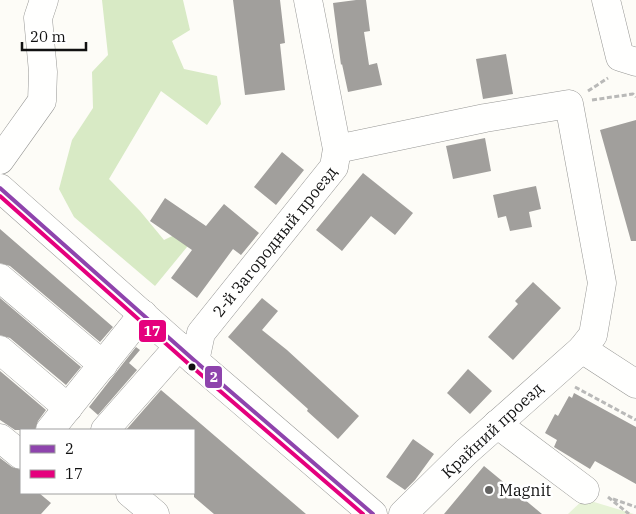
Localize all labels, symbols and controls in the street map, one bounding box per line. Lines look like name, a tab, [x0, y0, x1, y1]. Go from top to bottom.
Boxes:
scale bar	[22, 20, 86, 52]
text: 20 m	[30, 27, 66, 46]
street label: 2-й Загородный проезд	[208, 162, 341, 321]
line badge: 17	[138, 319, 167, 343]
text: 17	[144, 322, 160, 340]
unlabelled marker	[187, 362, 197, 372]
line badge: 2	[204, 365, 223, 389]
text: 2	[210, 368, 218, 386]
street label: Крайний проезд	[437, 378, 547, 482]
legend	[20, 429, 195, 494]
text: 2	[65, 439, 74, 458]
text: 17	[65, 464, 83, 483]
place label: Magnit	[499, 480, 552, 500]
marker: Magnit	[483, 484, 495, 496]

